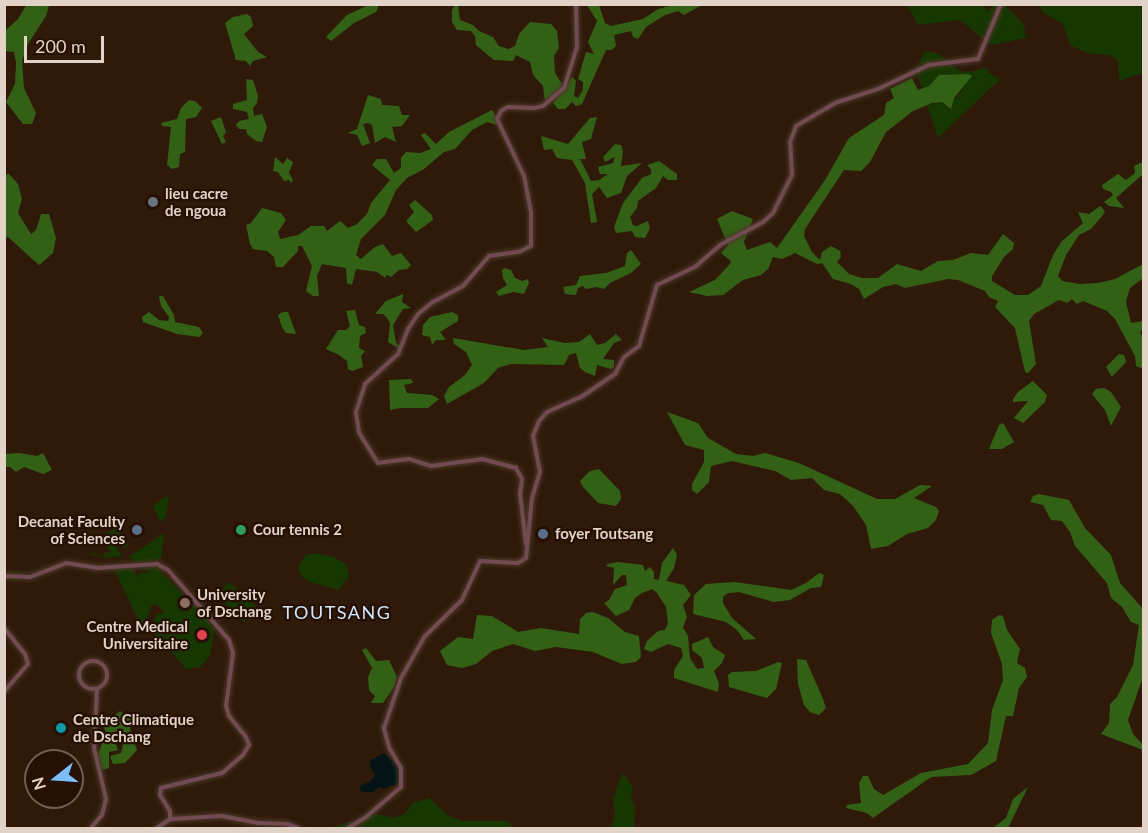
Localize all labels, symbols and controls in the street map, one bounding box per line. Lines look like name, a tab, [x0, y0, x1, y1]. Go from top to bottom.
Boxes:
scale bar	[27, 24, 106, 62]
text: 200 m	[35, 35, 86, 57]
place label: lieu cacre de ngoua	[165, 184, 228, 219]
marker: lieu cacre de ngoua	[146, 195, 160, 209]
place label: Decanat Faculty of Sciences	[18, 512, 125, 547]
place label: Cour tennis 2	[253, 521, 342, 539]
marker: Decanat Faculty of Sciences	[130, 523, 144, 537]
marker: Cour tennis 2	[234, 523, 248, 537]
place label: foyer Toutsang	[555, 525, 654, 543]
marker: foyer Toutsang	[536, 527, 550, 541]
place label: University of Dschang	[197, 585, 272, 620]
marker: University of Dschang	[178, 596, 192, 610]
district label: TOUTSANG	[283, 601, 391, 623]
place label: Centre Medical Universitaire	[86, 617, 188, 652]
marker: Centre Medical Universitaire	[193, 626, 211, 644]
place label: Centre Climatique de Dschang	[73, 710, 194, 745]
marker: Centre Climatique de Dschang	[54, 721, 68, 735]
north arrow	[24, 749, 84, 809]
text: N	[27, 775, 49, 793]

